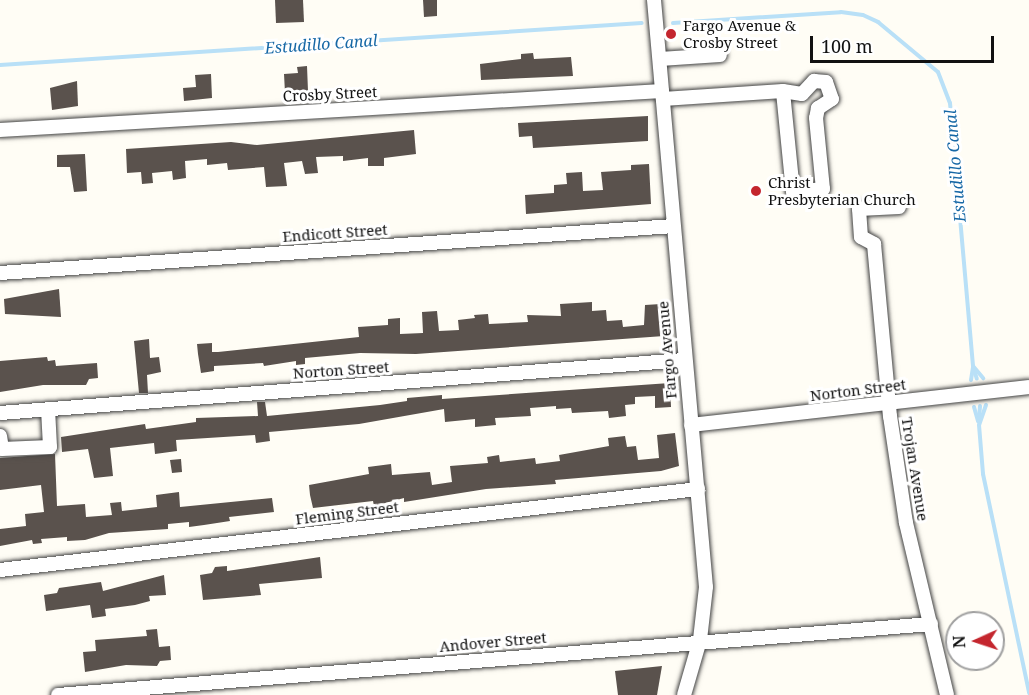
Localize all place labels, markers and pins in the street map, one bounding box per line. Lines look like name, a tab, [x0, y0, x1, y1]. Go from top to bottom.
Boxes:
place label: Fargo Avenue & Crosby Street	[683, 16, 796, 51]
marker: Fargo Avenue & Crosby Street	[664, 27, 678, 41]
place label: Christ Presbyterian Church	[768, 173, 916, 208]
marker: Christ Presbyterian Church	[749, 184, 763, 198]

